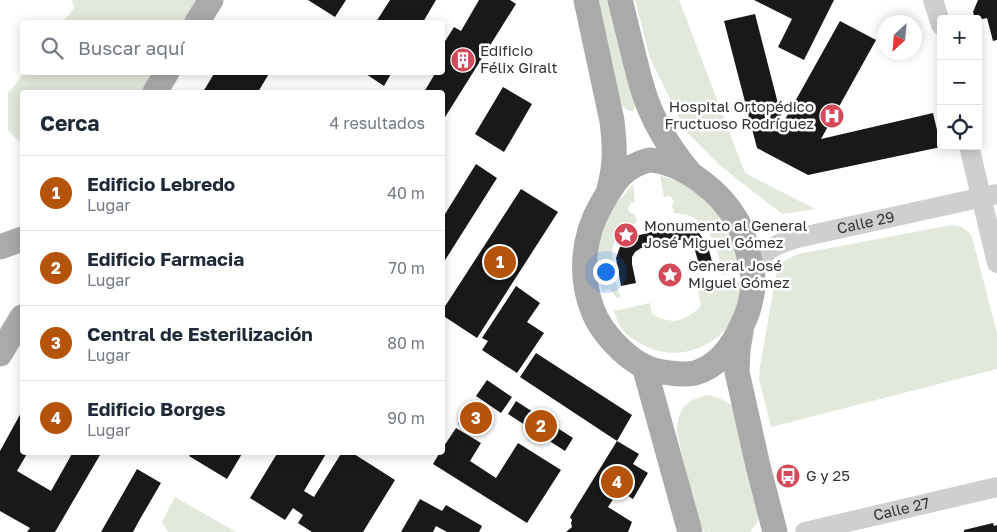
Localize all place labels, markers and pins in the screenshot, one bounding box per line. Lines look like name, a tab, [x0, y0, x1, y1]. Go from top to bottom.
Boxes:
place label: Edificio Félix Giralt	[480, 41, 558, 76]
building icon: Edificio Félix Giralt	[450, 47, 476, 73]
place label: Hospital Ortopédico Fructuoso Rodríguez	[664, 97, 814, 132]
hospital icon: Hospital Ortopédico Fructuoso Rodríguez	[819, 103, 845, 129]
place label: Monumento al General José Miguel Gómez	[644, 216, 807, 251]
place icon: Monumento al General José Miguel Gómez	[613, 222, 639, 248]
pin: 1	[484, 243, 516, 281]
place label: General José Miguel Gómez	[688, 256, 790, 291]
place icon: General José Miguel Gómez	[657, 262, 683, 288]
pin: 3	[460, 399, 492, 437]
pin: 2	[525, 407, 557, 445]
pin: 4	[601, 463, 633, 501]
bus stop icon: G y 25	[775, 463, 801, 489]
place label: G y 25	[806, 466, 850, 484]

